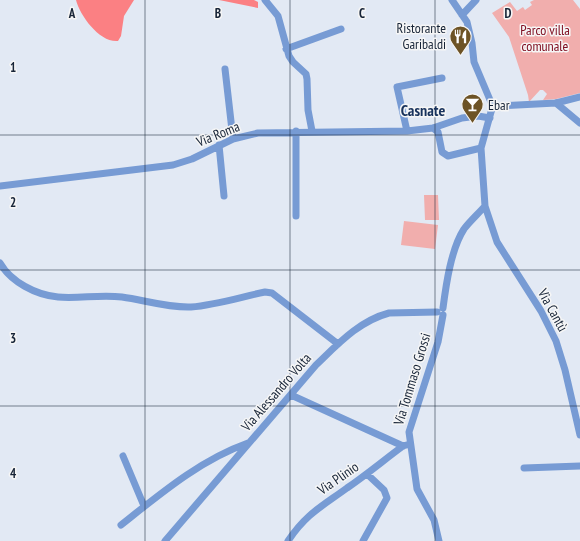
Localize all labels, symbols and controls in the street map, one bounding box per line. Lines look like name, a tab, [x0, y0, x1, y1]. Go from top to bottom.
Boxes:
text: A	[68, 5, 76, 22]
text: B	[215, 5, 221, 22]
text: C	[359, 5, 365, 22]
text: D	[505, 5, 512, 22]
place label: Ristorante Garibaldi	[397, 19, 446, 53]
park label: Parco villa comunale	[520, 21, 570, 55]
restaurant icon: Ristorante Garibaldi	[448, 23, 474, 56]
text: 1	[10, 59, 16, 76]
bar icon: Ebar	[460, 92, 486, 125]
place label: Ebar	[488, 96, 510, 114]
district label: Casnate	[401, 100, 445, 120]
street label: Via Roma	[193, 117, 242, 151]
text: 2	[10, 194, 16, 211]
street label: Via Cantù	[533, 285, 572, 334]
text: 3	[10, 330, 16, 347]
street label: Via Tommaso Grossi	[389, 331, 435, 428]
street label: Via Alessandro Volta	[236, 349, 315, 436]
street label: Via Plinio	[313, 457, 362, 499]
text: 4	[10, 465, 17, 482]

